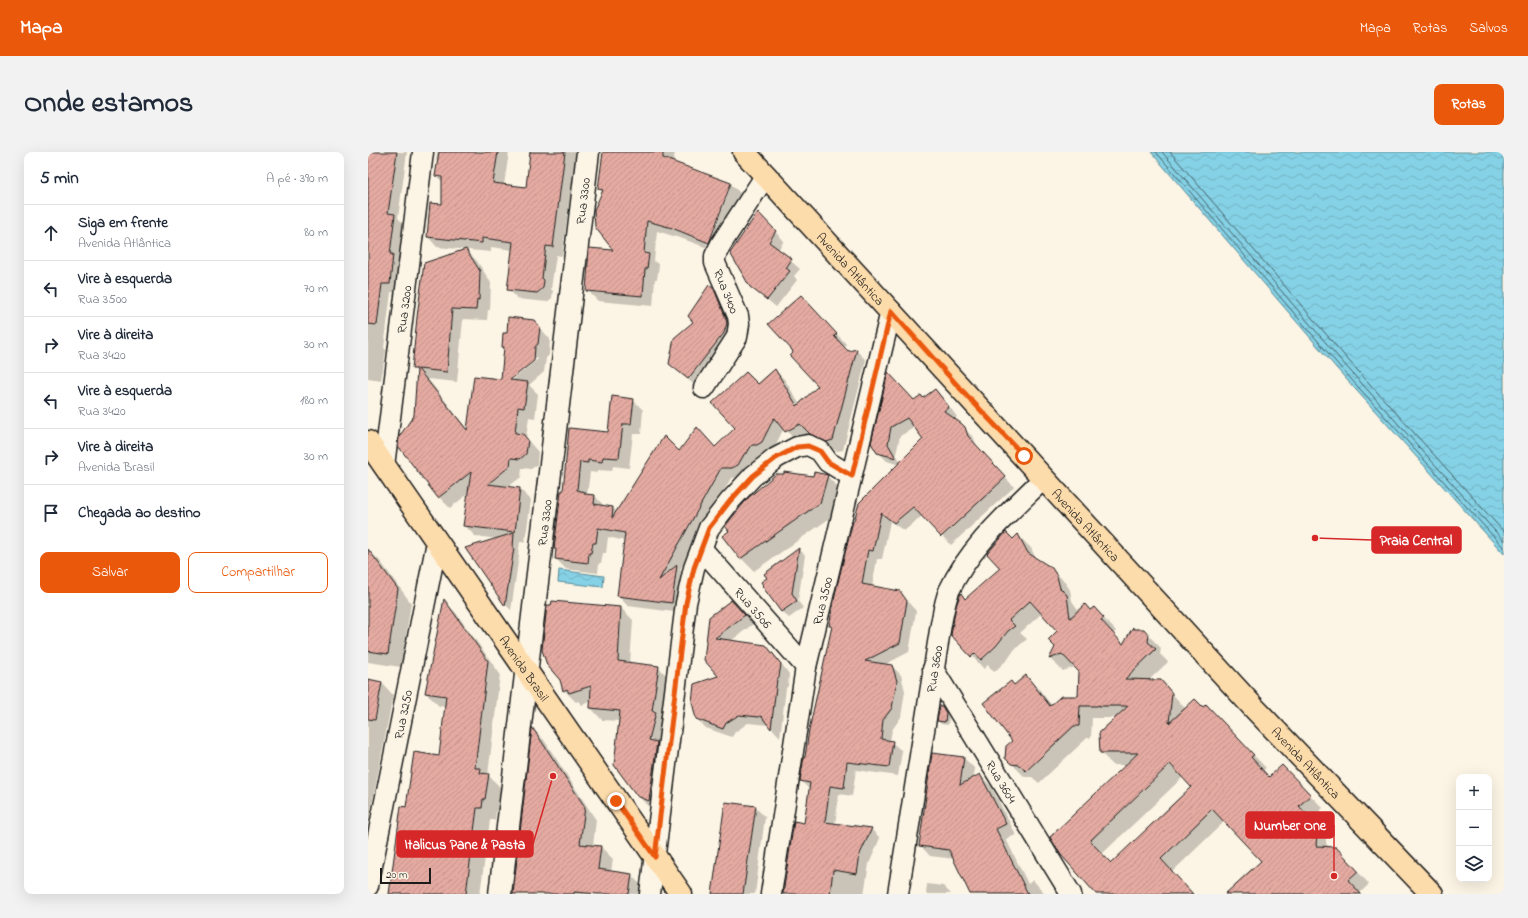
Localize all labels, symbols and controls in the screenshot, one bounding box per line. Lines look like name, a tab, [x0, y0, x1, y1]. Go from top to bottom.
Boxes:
text: Mapa	[20, 15, 62, 42]
text: Mapa	[1360, 18, 1391, 39]
text: Rotas	[1413, 18, 1447, 39]
text: Salvos	[1469, 18, 1508, 39]
text: Onde estamos	[24, 84, 193, 125]
button: Rotas	[1434, 84, 1504, 125]
text: 5 min	[40, 166, 79, 191]
text: A pé · 390 m	[266, 169, 328, 188]
street label: Rua 3300	[572, 176, 596, 225]
text: Siga em frente	[78, 212, 168, 234]
icon: ahead	[40, 222, 62, 244]
text: 80 m	[304, 223, 328, 242]
street label: Avenida Atlântica	[811, 229, 888, 310]
text: Avenida Atlântica	[78, 234, 171, 253]
street label: Rua 3400	[708, 266, 743, 317]
text: Vire à esquerda	[78, 268, 172, 290]
icon: left	[40, 278, 62, 300]
text: 70 m	[304, 279, 328, 298]
street label: Rua 3200	[393, 284, 417, 334]
text: Rua 3500	[78, 290, 127, 309]
text: Vire à direita	[78, 324, 153, 346]
icon: right	[40, 334, 62, 356]
text: 30 m	[304, 335, 328, 354]
text: Rua 3420	[78, 346, 126, 365]
text: Vire à esquerda	[78, 380, 172, 402]
icon: left	[40, 390, 62, 412]
text: 180 m	[300, 391, 328, 410]
text: Rua 3420	[78, 402, 126, 421]
text: Vire à direita	[78, 436, 153, 458]
icon: right	[40, 446, 62, 468]
text: 30 m	[304, 447, 328, 466]
route start	[1015, 447, 1033, 465]
text: Avenida Brasil	[78, 458, 155, 477]
street label: Avenida Atlântica	[1046, 485, 1123, 567]
street label: Rua 3300	[533, 498, 558, 547]
icon: arrive	[40, 502, 62, 524]
text: Chegada ao destino	[78, 502, 201, 524]
callout: Praia Central	[1372, 527, 1461, 553]
text: Praia Central	[1380, 531, 1453, 552]
button: Salvar	[40, 552, 180, 593]
button: Compartilhar	[188, 552, 328, 593]
street label: Rua 3500	[808, 575, 838, 627]
street label: Rua 3506	[729, 584, 776, 633]
street label: Avenida Brasil	[494, 632, 553, 706]
street label: Rua 3600	[922, 644, 948, 694]
street label: Rua 3250	[390, 688, 418, 741]
street label: Avenida Atlântica	[1266, 723, 1344, 804]
street label: Rua 3604	[980, 757, 1021, 808]
map controls	[1456, 774, 1492, 882]
button: +	[1456, 774, 1492, 810]
route end	[607, 792, 625, 810]
button: −	[1456, 810, 1492, 846]
callout: Number One	[1246, 812, 1334, 838]
text: Number One	[1254, 816, 1327, 837]
callout: Italicus Pane & Pasta	[397, 831, 533, 857]
text: Italicus Pane & Pasta	[405, 835, 526, 856]
button: layers	[1456, 846, 1492, 882]
scale bar	[380, 866, 431, 885]
text: 20 m	[386, 867, 408, 883]

